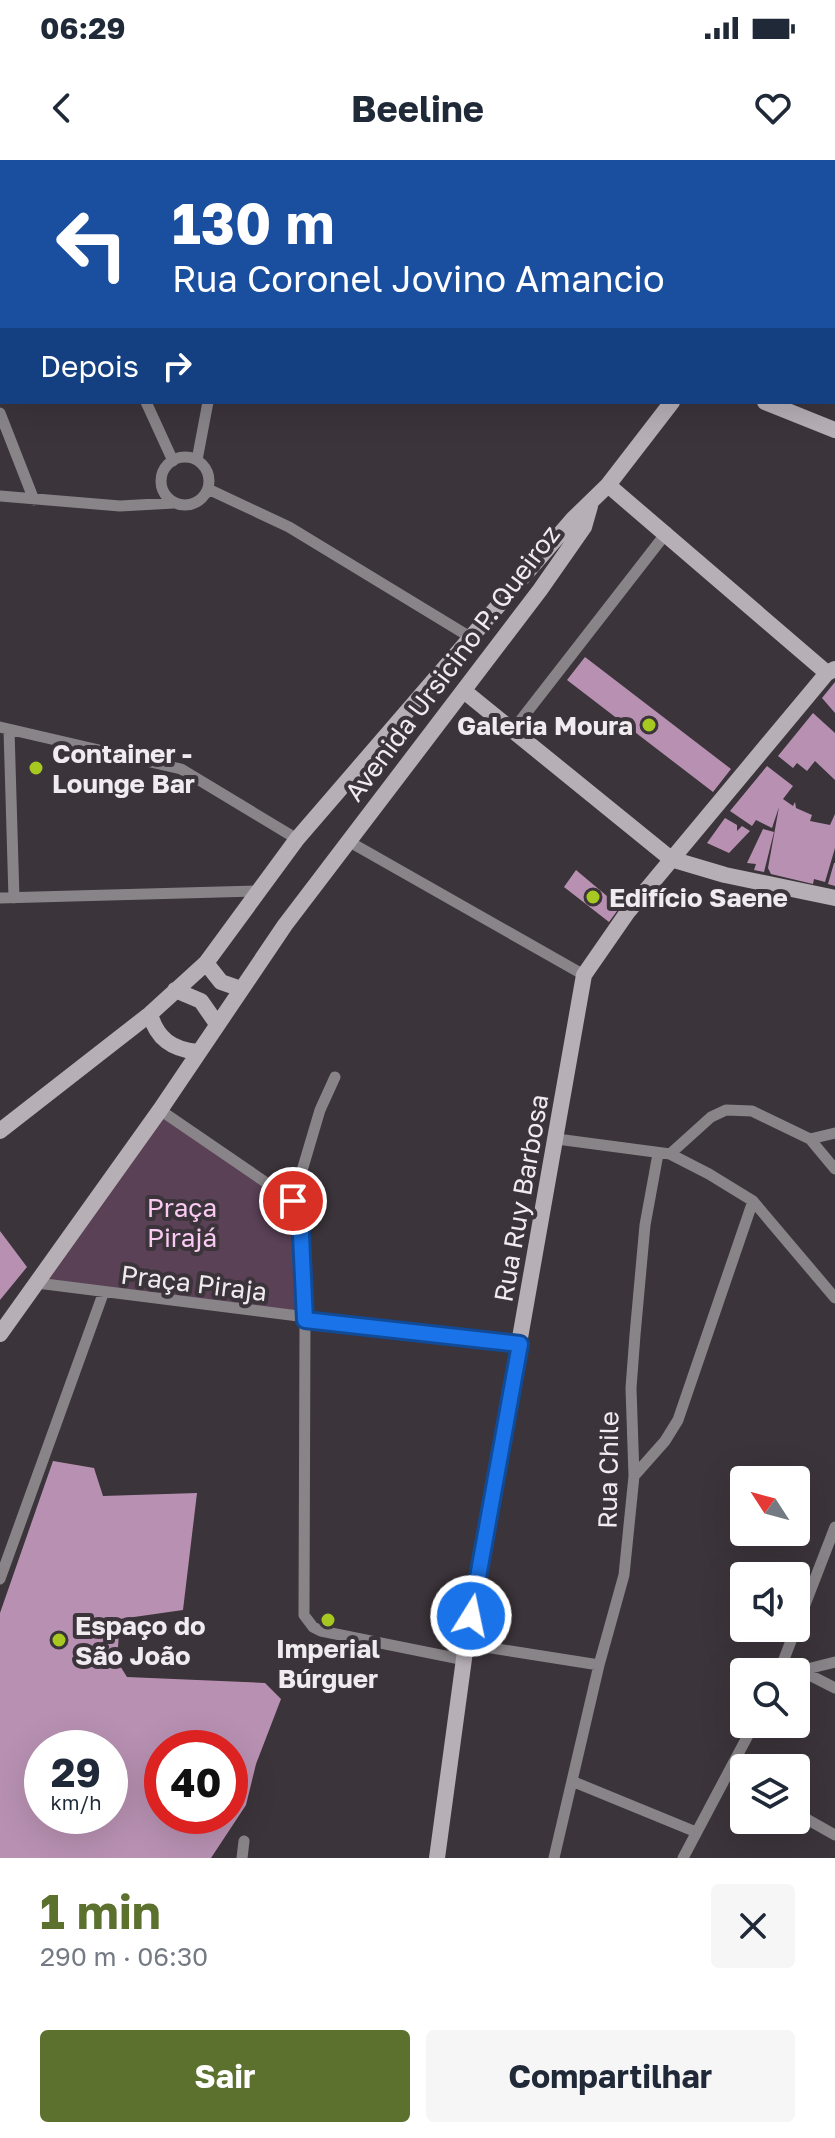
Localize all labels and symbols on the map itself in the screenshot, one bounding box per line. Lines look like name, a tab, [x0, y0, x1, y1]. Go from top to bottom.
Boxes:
street label: Avenida Ursicino P. Queiroz	[338, 519, 566, 807]
place label: Galeria Moura	[457, 710, 633, 741]
marker: Galeria Moura	[640, 716, 658, 734]
place label: Container - Lounge Bar	[52, 738, 195, 799]
marker: Container - Lounge Bar	[27, 759, 45, 777]
place label: Edifício Saene	[609, 882, 788, 913]
marker: Edifício Saene	[584, 888, 602, 906]
street label: Rua Ruy Barbosa	[487, 1092, 555, 1304]
pin	[259, 1167, 327, 1235]
park label: Praça Pirajá	[147, 1192, 217, 1253]
street label: Praça Piraja	[119, 1259, 269, 1307]
street label: Rua Chile	[591, 1411, 625, 1529]
north arrow	[730, 1466, 810, 1546]
position arrow	[429, 1574, 513, 1658]
place label: Espaço do São João	[75, 1610, 206, 1671]
marker: Imperial Búrguer	[319, 1611, 337, 1629]
marker: Espaço do São João	[50, 1631, 68, 1649]
place label: Imperial Búrguer	[276, 1633, 380, 1694]
speed limit sign: 40	[144, 1730, 248, 1834]

